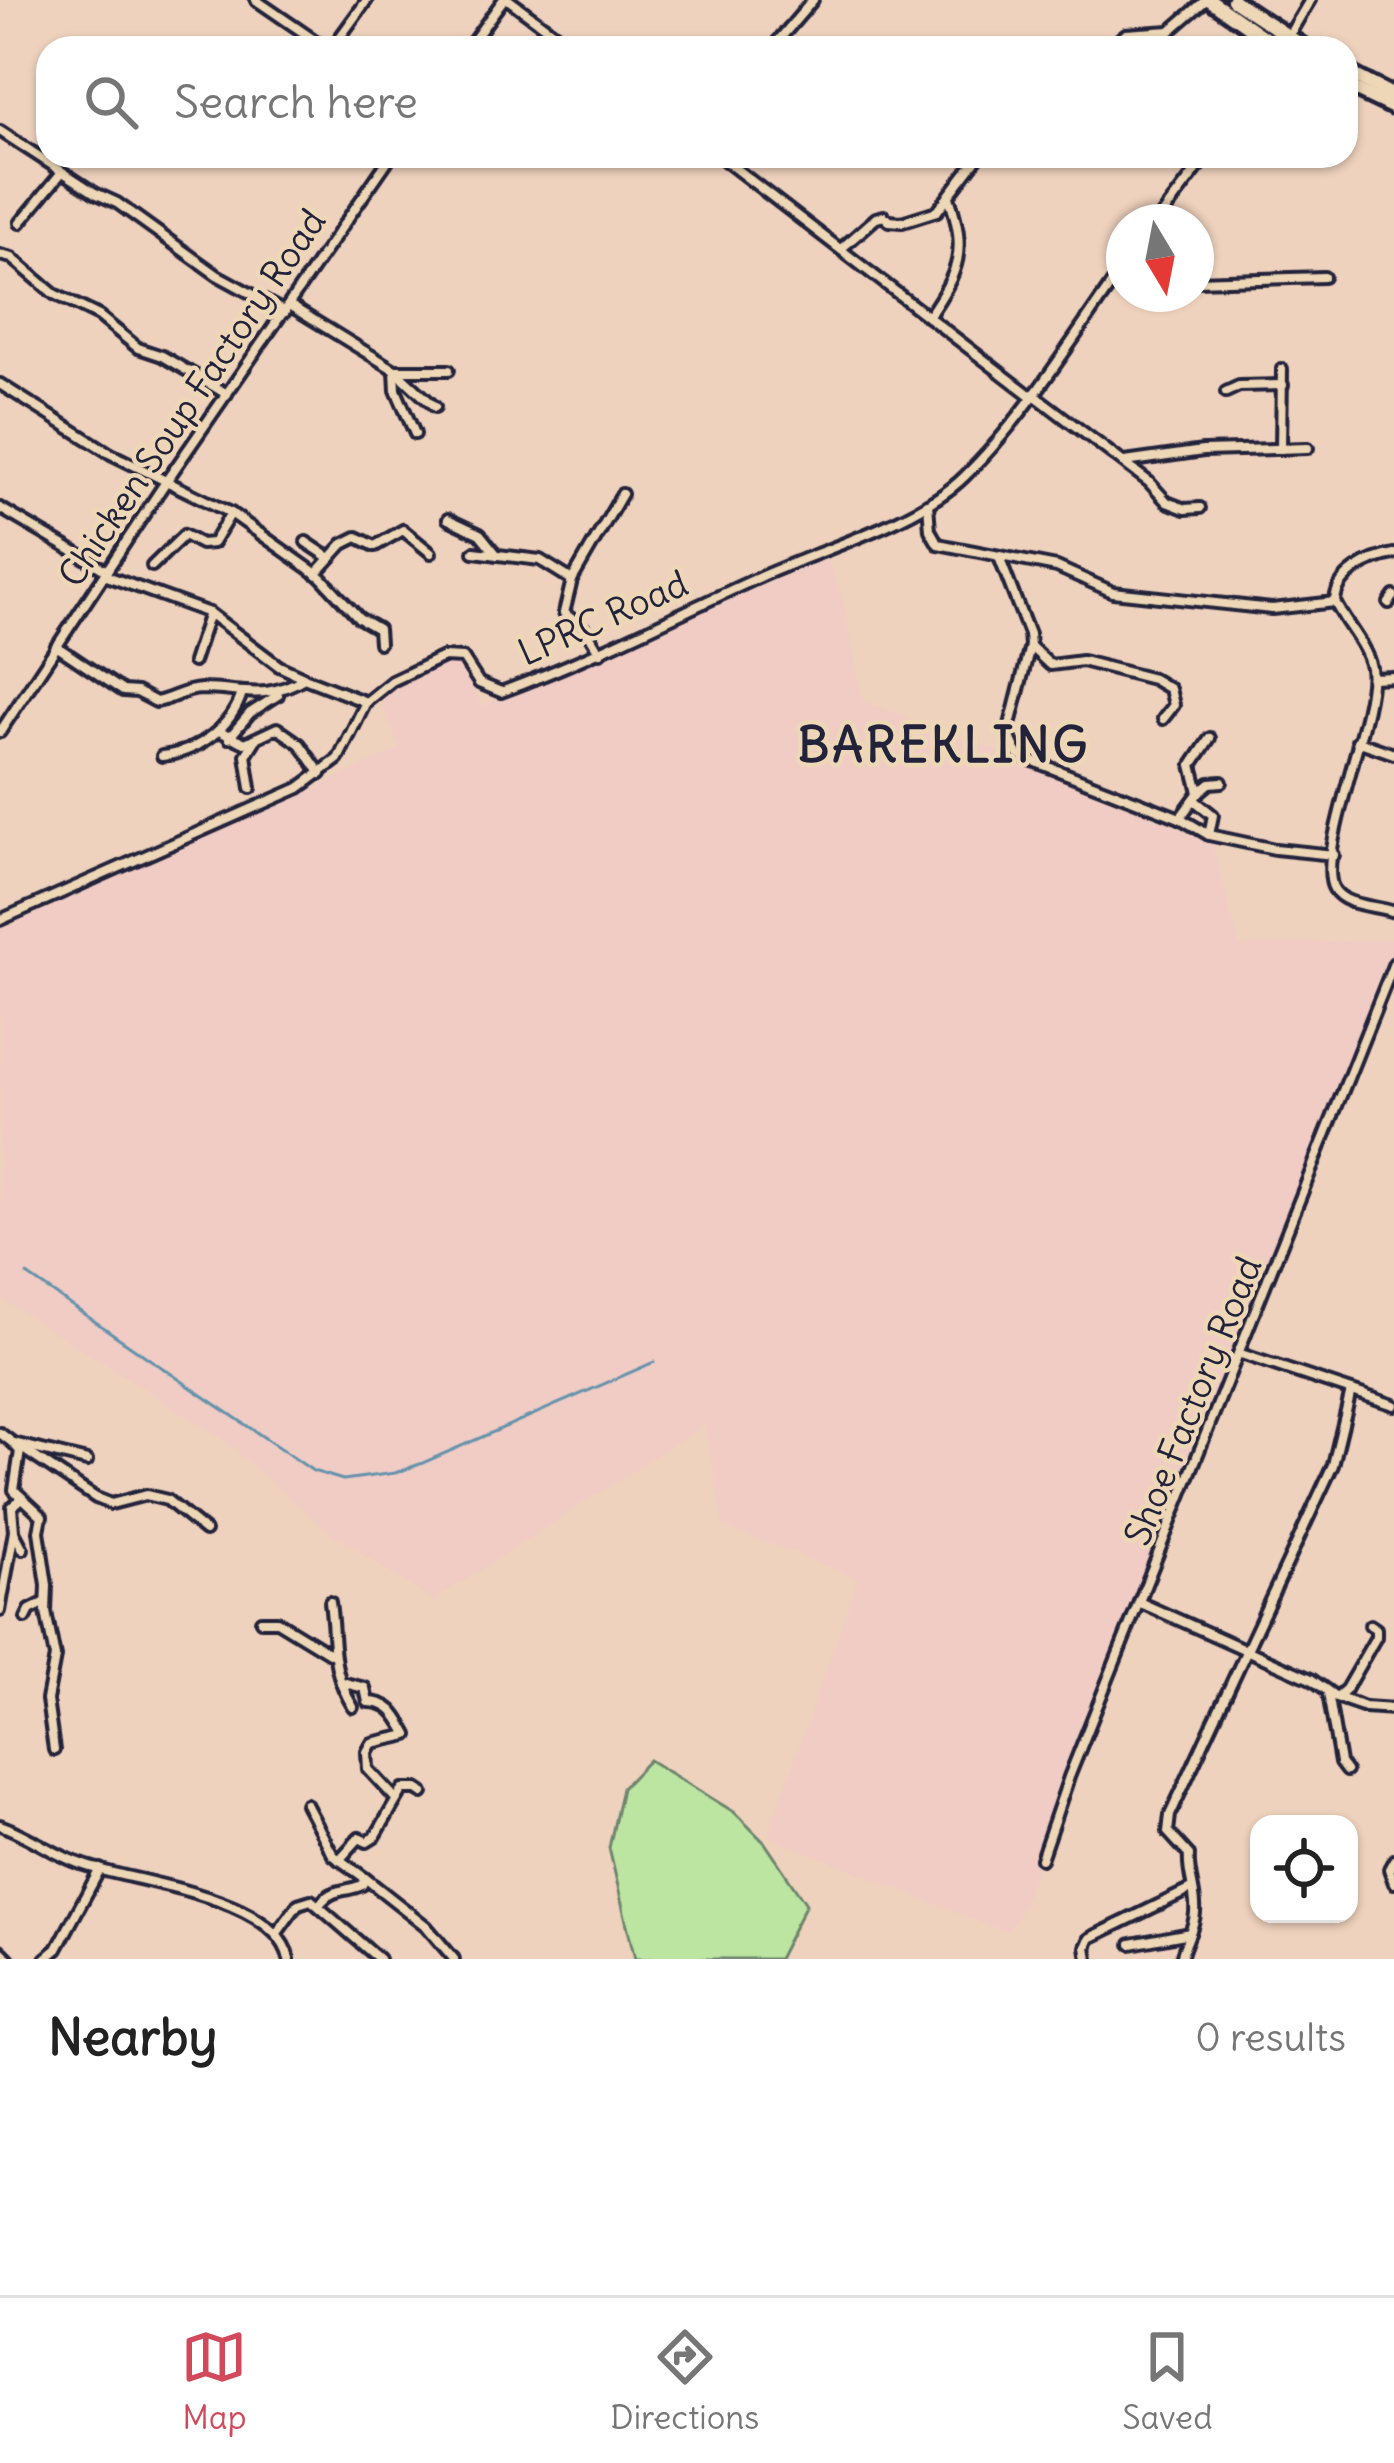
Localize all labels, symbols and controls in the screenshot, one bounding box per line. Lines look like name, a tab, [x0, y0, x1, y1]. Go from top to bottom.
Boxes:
search box	[36, 36, 1358, 168]
icon: search	[78, 69, 144, 135]
text: Search here	[174, 74, 418, 130]
street label: Chicken Soup Factory Road	[49, 201, 335, 595]
north arrow	[1106, 204, 1214, 312]
street label: LPRC Road	[511, 561, 695, 675]
district label: BAREKLING	[798, 715, 1090, 775]
street label: Shoe Factory Road	[1115, 1250, 1271, 1552]
map controls	[1250, 1815, 1358, 1923]
button: locate	[1250, 1815, 1358, 1923]
text: Nearby	[48, 2005, 217, 2069]
text: 0 results	[1195, 2013, 1346, 2062]
tab: Map	[181, 2324, 247, 2438]
tab: Directions	[610, 2324, 759, 2438]
tab: Saved	[1122, 2324, 1213, 2438]

